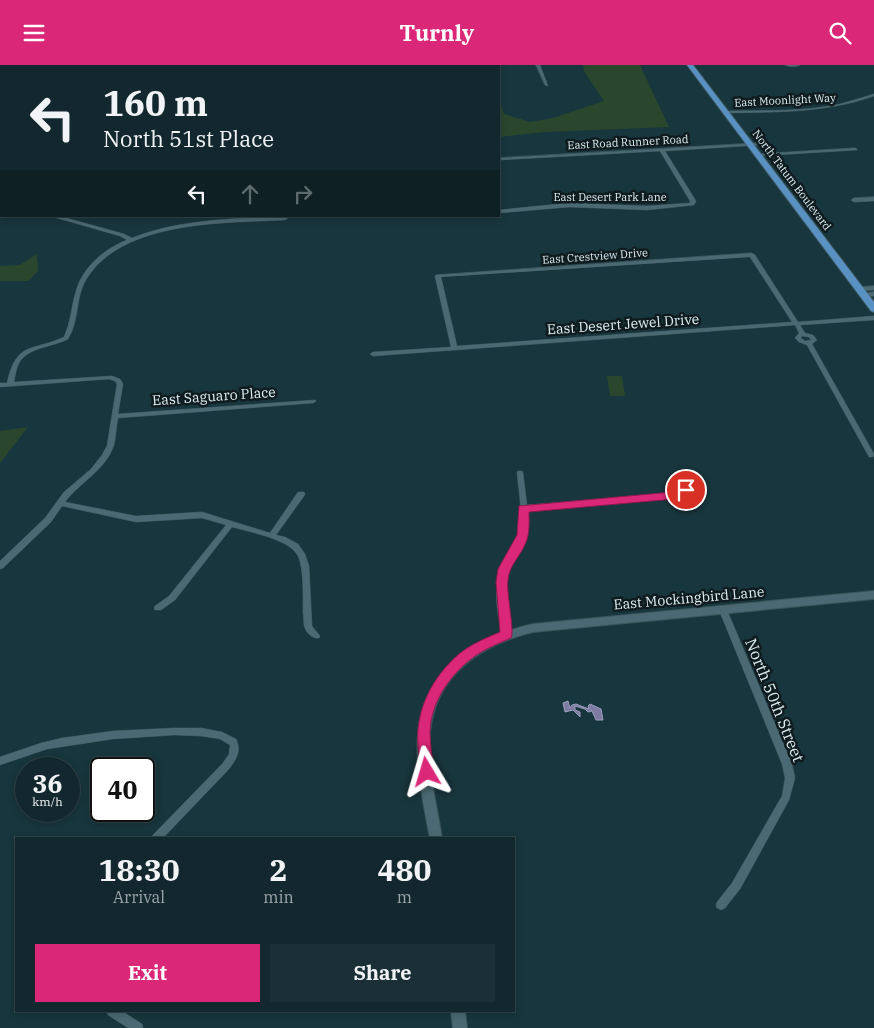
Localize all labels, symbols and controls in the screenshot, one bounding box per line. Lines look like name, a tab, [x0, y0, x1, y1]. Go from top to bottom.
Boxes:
text: Turnly	[400, 18, 474, 47]
icon: menu	[20, 19, 48, 47]
icon: search	[826, 19, 854, 47]
text: 160 m	[103, 80, 208, 126]
icon: left	[20, 85, 85, 150]
street label: East Moonlight Way	[734, 90, 836, 110]
text: North 51st Place	[103, 124, 274, 153]
street label: North Tatum Boulevard	[750, 127, 835, 233]
street label: East Road Runner Road	[567, 132, 689, 152]
icon: left	[183, 180, 211, 208]
icon: ahead	[236, 180, 264, 208]
icon: right	[289, 180, 317, 208]
street label: East Desert Park Lane	[553, 190, 667, 204]
street label: East Crestview Drive	[542, 245, 648, 267]
street label: East Desert Jewel Drive	[546, 310, 700, 338]
street label: East Saguaro Place	[152, 383, 276, 409]
pin	[665, 469, 707, 511]
icon: arrive	[672, 476, 700, 504]
street label: East Mockingbird Lane	[613, 582, 765, 614]
street label: North 50th Street	[741, 635, 809, 765]
position arrow	[400, 745, 452, 797]
speed limit sign: 40	[90, 757, 155, 822]
text: 36	[32, 767, 63, 800]
text: km/h	[32, 794, 63, 809]
text: 18:30	[99, 850, 180, 889]
text: 2	[270, 850, 288, 889]
text: 480	[377, 850, 431, 889]
text: Arrival	[113, 887, 165, 907]
text: min	[263, 887, 294, 907]
text: m	[397, 887, 412, 907]
button: Exit	[35, 944, 260, 1002]
button: Share	[270, 944, 495, 1002]

